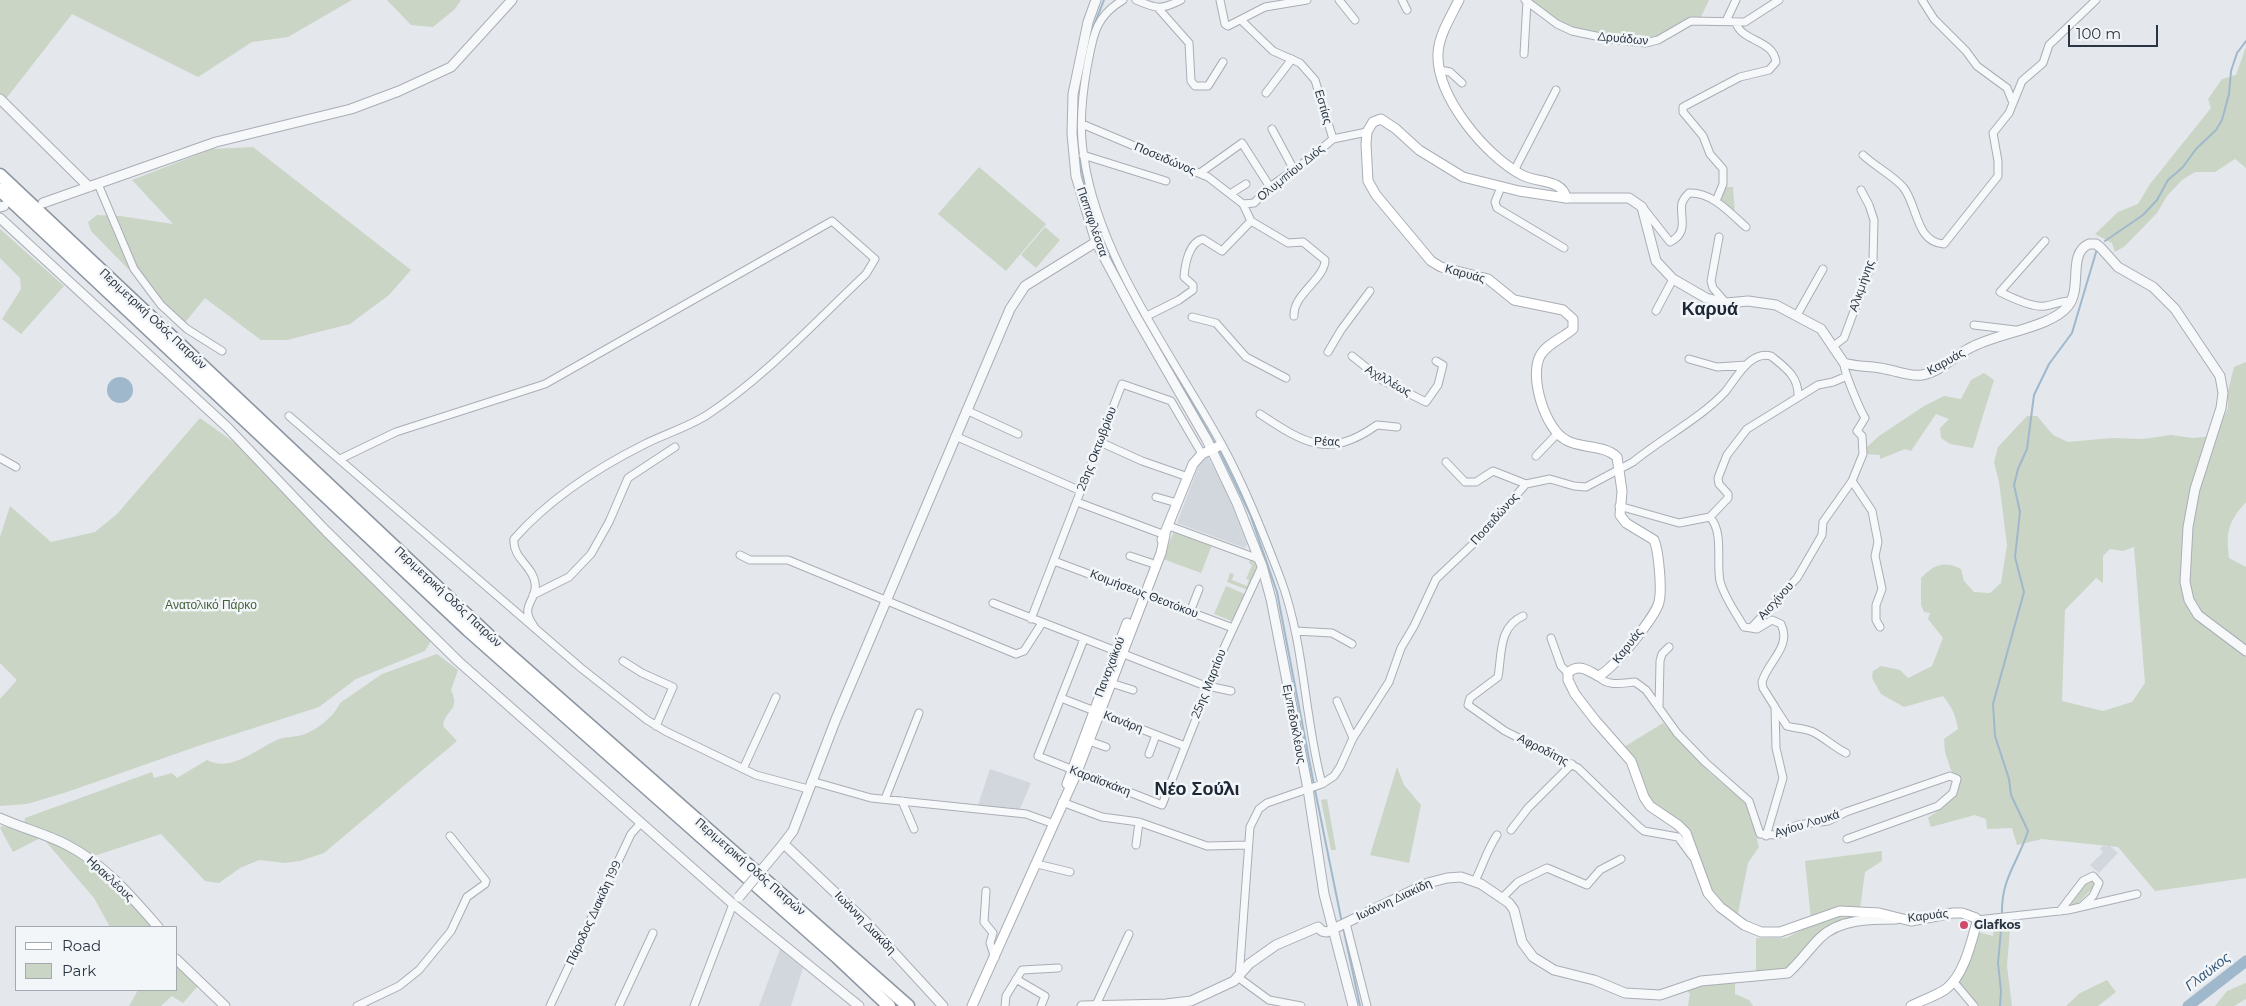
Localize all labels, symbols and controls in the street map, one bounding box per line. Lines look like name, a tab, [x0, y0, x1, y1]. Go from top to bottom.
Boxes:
scale bar	[2071, 15, 2161, 47]
text: 100 m	[2076, 24, 2121, 43]
street label: Δρυάδων	[1597, 30, 1649, 48]
street label: Εστίας	[1311, 88, 1335, 126]
street label: Ποσειδώνος	[1132, 140, 1198, 178]
street label: Ολυμπίου Διός	[1255, 142, 1327, 204]
street label: Παπαφλέσσα	[1073, 185, 1111, 259]
street label: Αλκμήνης	[1846, 258, 1878, 314]
street label: Καρυάς	[1443, 262, 1487, 286]
street label: Περιμετρική Οδός Πατρών	[96, 266, 210, 372]
district label: Καρυά	[1682, 299, 1738, 321]
street label: Καρυάς	[1925, 346, 1967, 378]
street label: Αχιλλέως	[1362, 362, 1414, 400]
street label: 28ης Οκτωβρίου	[1074, 405, 1120, 493]
street label: Ρέας	[1314, 435, 1340, 449]
street label: Ποσειδώνος	[1468, 490, 1522, 548]
street label: Περιμετρική Οδός Πατρών	[391, 544, 505, 650]
street label: Κοιμήσεως Θεοτόκου	[1088, 567, 1200, 621]
street label: Αισχίνου	[1755, 579, 1797, 623]
park label: Ανατολικό Πάρκο	[165, 598, 257, 612]
street label: Καρυάς	[1610, 625, 1646, 667]
street label: Παναχαϊκού	[1092, 635, 1128, 699]
street label: 25ης Μαρτίου	[1189, 647, 1229, 721]
street label: Εμπεδοκλέους	[1279, 683, 1309, 765]
street label: Κανάρη	[1101, 708, 1145, 736]
street label: Αφροδίτης	[1515, 731, 1571, 769]
street label: Καραϊσκάκη	[1068, 763, 1132, 799]
district label: Νέο Σούλι	[1154, 779, 1240, 801]
street label: Αγίου Λουκά	[1773, 807, 1841, 841]
street label: Περιμετρική Οδός Πατρών	[692, 815, 808, 919]
street label: Ηρακλέους	[83, 854, 137, 904]
street label: Πάροδος Διακίδη 199	[563, 858, 625, 968]
street label: Ιωάννη Διακίδη	[1354, 876, 1434, 924]
street label: Ιωάννη Διακίδη	[831, 889, 899, 957]
street label: Καρυάς	[1907, 906, 1949, 926]
place label: Glafkos	[1974, 918, 2021, 932]
marker: Glafkos	[1958, 919, 1970, 931]
legend	[15, 926, 178, 991]
text: Road	[62, 936, 101, 955]
water label: Γλαύκος	[2182, 949, 2234, 995]
text: Park	[62, 961, 96, 980]

